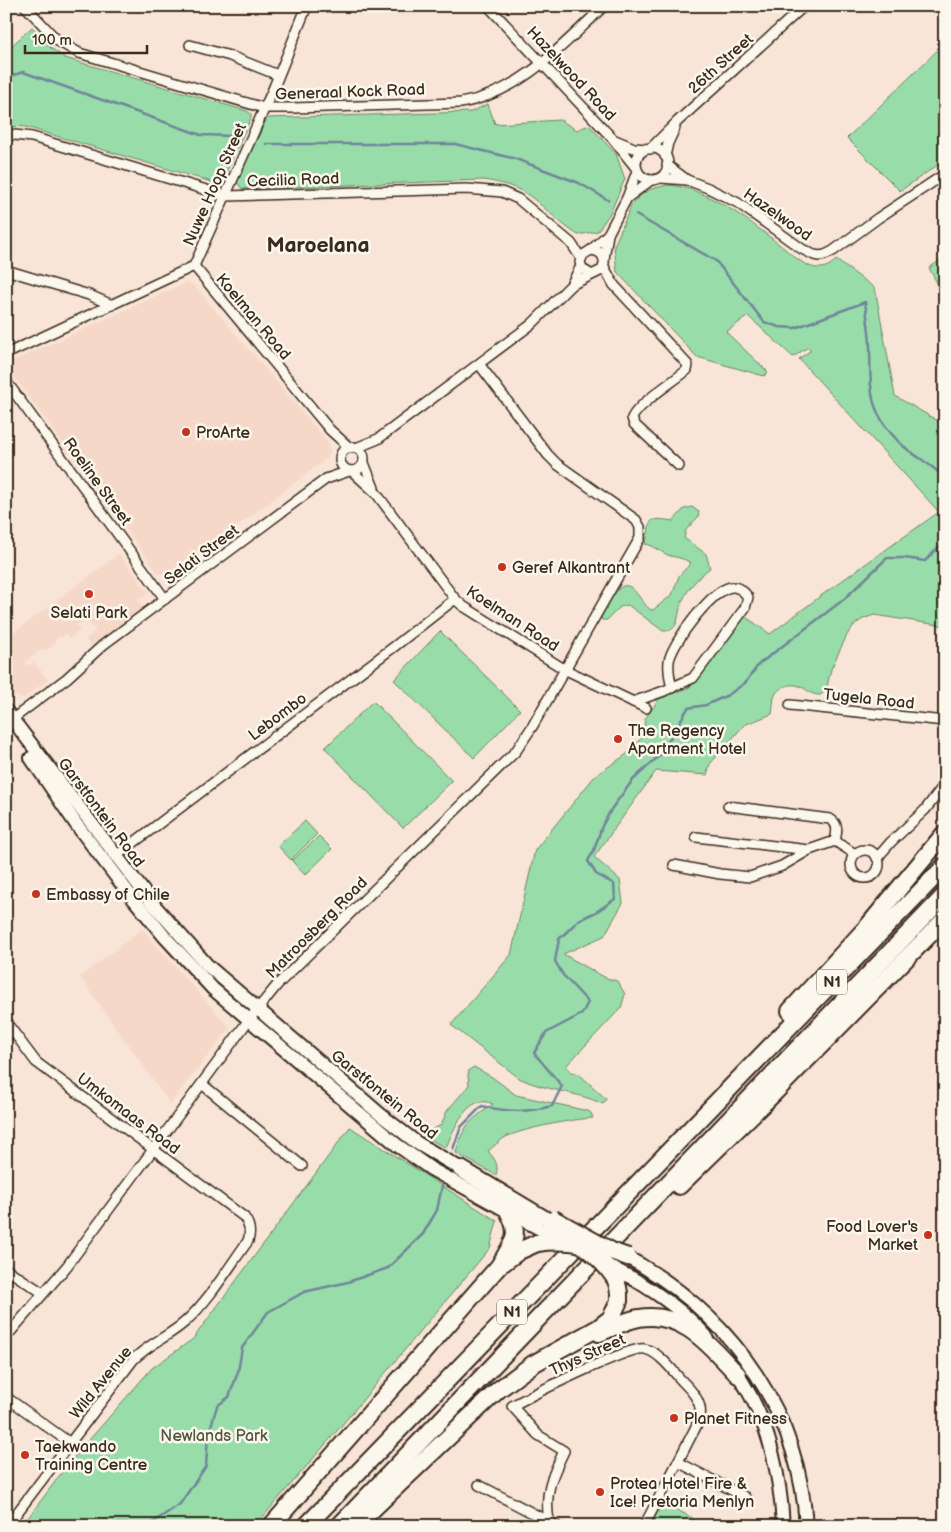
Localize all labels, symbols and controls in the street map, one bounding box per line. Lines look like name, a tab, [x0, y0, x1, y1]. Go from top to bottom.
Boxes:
scale bar	[25, 22, 148, 54]
street label: Hazelwood Road	[522, 23, 620, 125]
street label: 26th Street	[685, 30, 757, 98]
text: 100 m	[32, 31, 72, 50]
street label: Generaal Kock Road	[275, 80, 425, 105]
street label: Nuwe Hoop Street	[180, 120, 251, 249]
street label: Cecilia Road	[246, 169, 340, 192]
street label: Hazelwood	[739, 185, 815, 246]
district label: Maroelana	[266, 233, 370, 258]
street label: Koelman Road	[211, 270, 294, 364]
place label: ProArte	[196, 424, 250, 443]
marker: ProArte	[180, 426, 192, 438]
street label: Roeline Street	[59, 434, 135, 529]
street label: Selati Street	[161, 521, 243, 589]
place label: Geref Alkantrant	[512, 559, 630, 578]
marker: Geref Alkantrant	[496, 561, 508, 573]
street label: Koelman Road	[462, 582, 562, 656]
marker: Selati Park	[83, 588, 95, 600]
place label: Selati Park	[51, 604, 128, 623]
street label: Tugela Road	[822, 685, 915, 714]
street label: Lebombo	[245, 689, 311, 745]
place label: The Regency Apartment Hotel	[628, 722, 746, 759]
marker: The Regency Apartment Hotel	[612, 733, 624, 745]
street label: Garstfontein Road	[54, 755, 148, 871]
street label: Matroosberg Road	[262, 873, 372, 983]
place label: Embassy of Chile	[46, 886, 170, 905]
marker: Embassy of Chile	[30, 888, 42, 900]
road number: N1	[817, 970, 847, 994]
street label: Garstfontein Road	[327, 1046, 441, 1144]
street label: Umkomaas Road	[73, 1069, 183, 1159]
place label: Food Lover's Market	[826, 1218, 918, 1255]
marker: Food Lover's Market	[922, 1229, 934, 1241]
road number: N1	[497, 1300, 527, 1324]
street label: Thys Street	[547, 1330, 629, 1381]
street label: Wild Avenue	[66, 1342, 137, 1423]
place label: Planet Fitness	[684, 1410, 787, 1429]
marker: Planet Fitness	[668, 1412, 680, 1424]
park label: Newlands Park	[160, 1427, 268, 1446]
place label: Taekwando Training Centre	[35, 1438, 148, 1475]
marker: Taekwando Training Centre	[19, 1449, 31, 1461]
place label: Protea Hotel Fire & Ice! Pretoria Menlyn	[610, 1475, 754, 1512]
marker: Protea Hotel Fire & Ice! Pretoria Menlyn	[594, 1486, 606, 1498]

